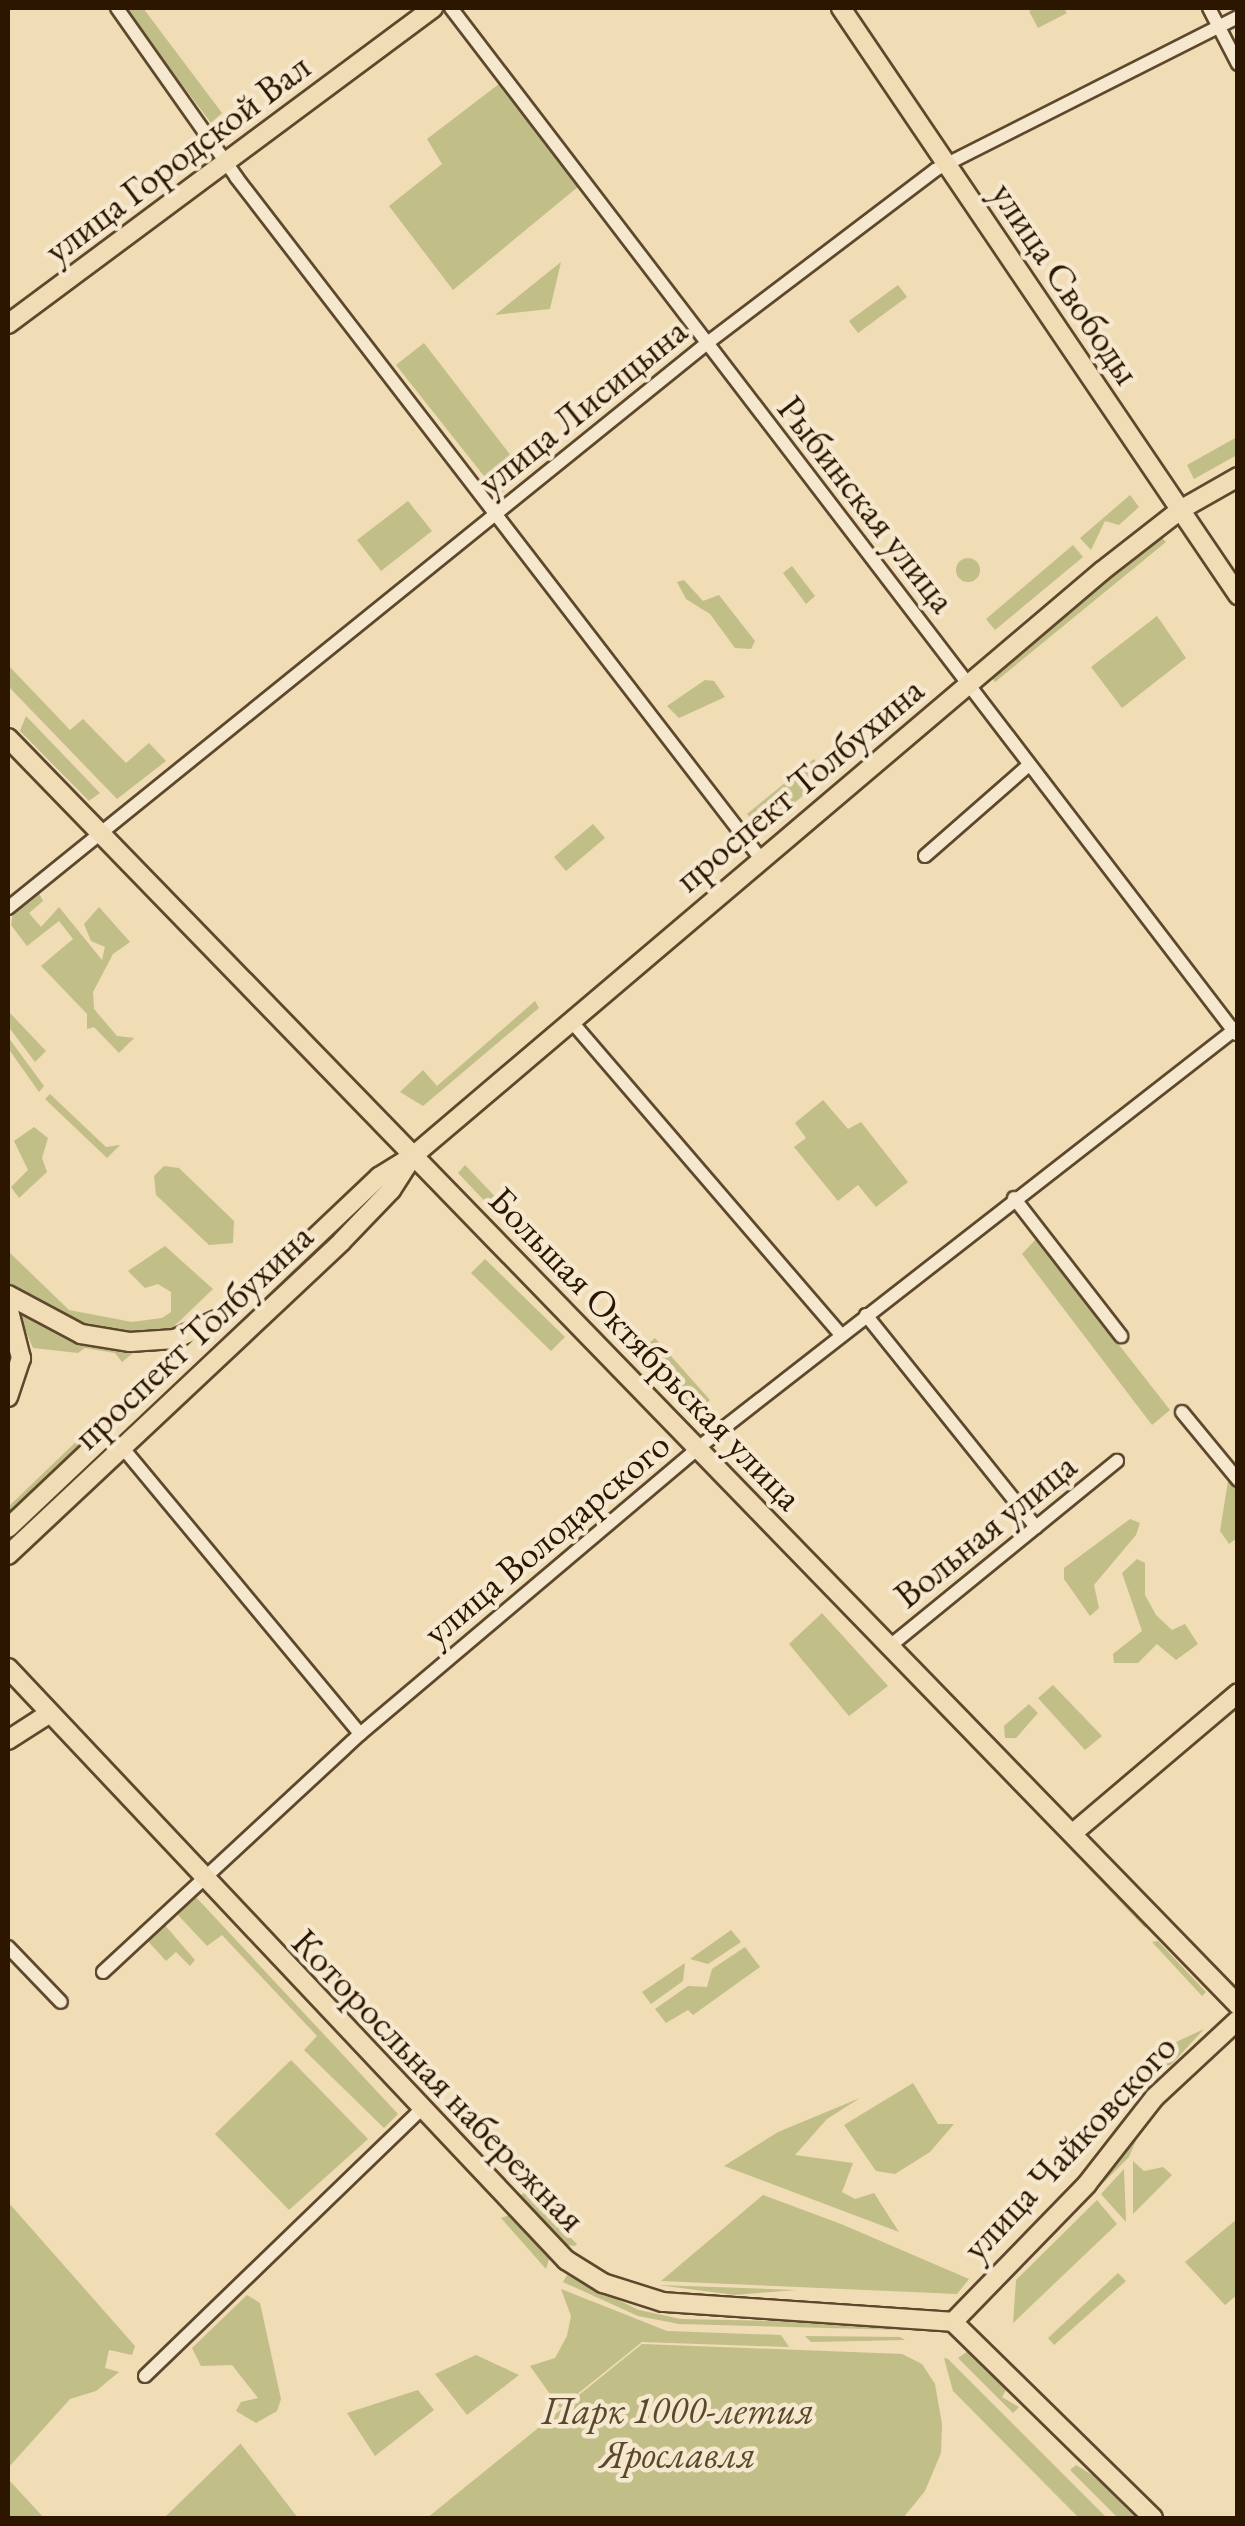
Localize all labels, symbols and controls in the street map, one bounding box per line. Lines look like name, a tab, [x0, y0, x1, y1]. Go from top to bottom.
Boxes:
street label: улица Городской Вал	[35, 43, 319, 273]
street label: улица Свободы	[982, 173, 1150, 393]
street label: улица Лисицына	[468, 308, 696, 504]
street label: Рыбинская улица	[768, 386, 966, 622]
street label: проспект Толбухина	[665, 667, 933, 901]
street label: Большая Октябрьская улица	[480, 1177, 812, 1519]
street label: проспект Толбухина	[64, 1213, 322, 1459]
street label: улица Володарского	[413, 1421, 679, 1655]
street label: Вольная улица	[885, 1443, 1085, 1617]
street label: Которосльная набережная	[283, 1919, 595, 2241]
street label: улица Чайковского	[952, 2024, 1186, 2270]
park label: Парк 1000-летия Ярославля	[542, 2387, 814, 2476]

